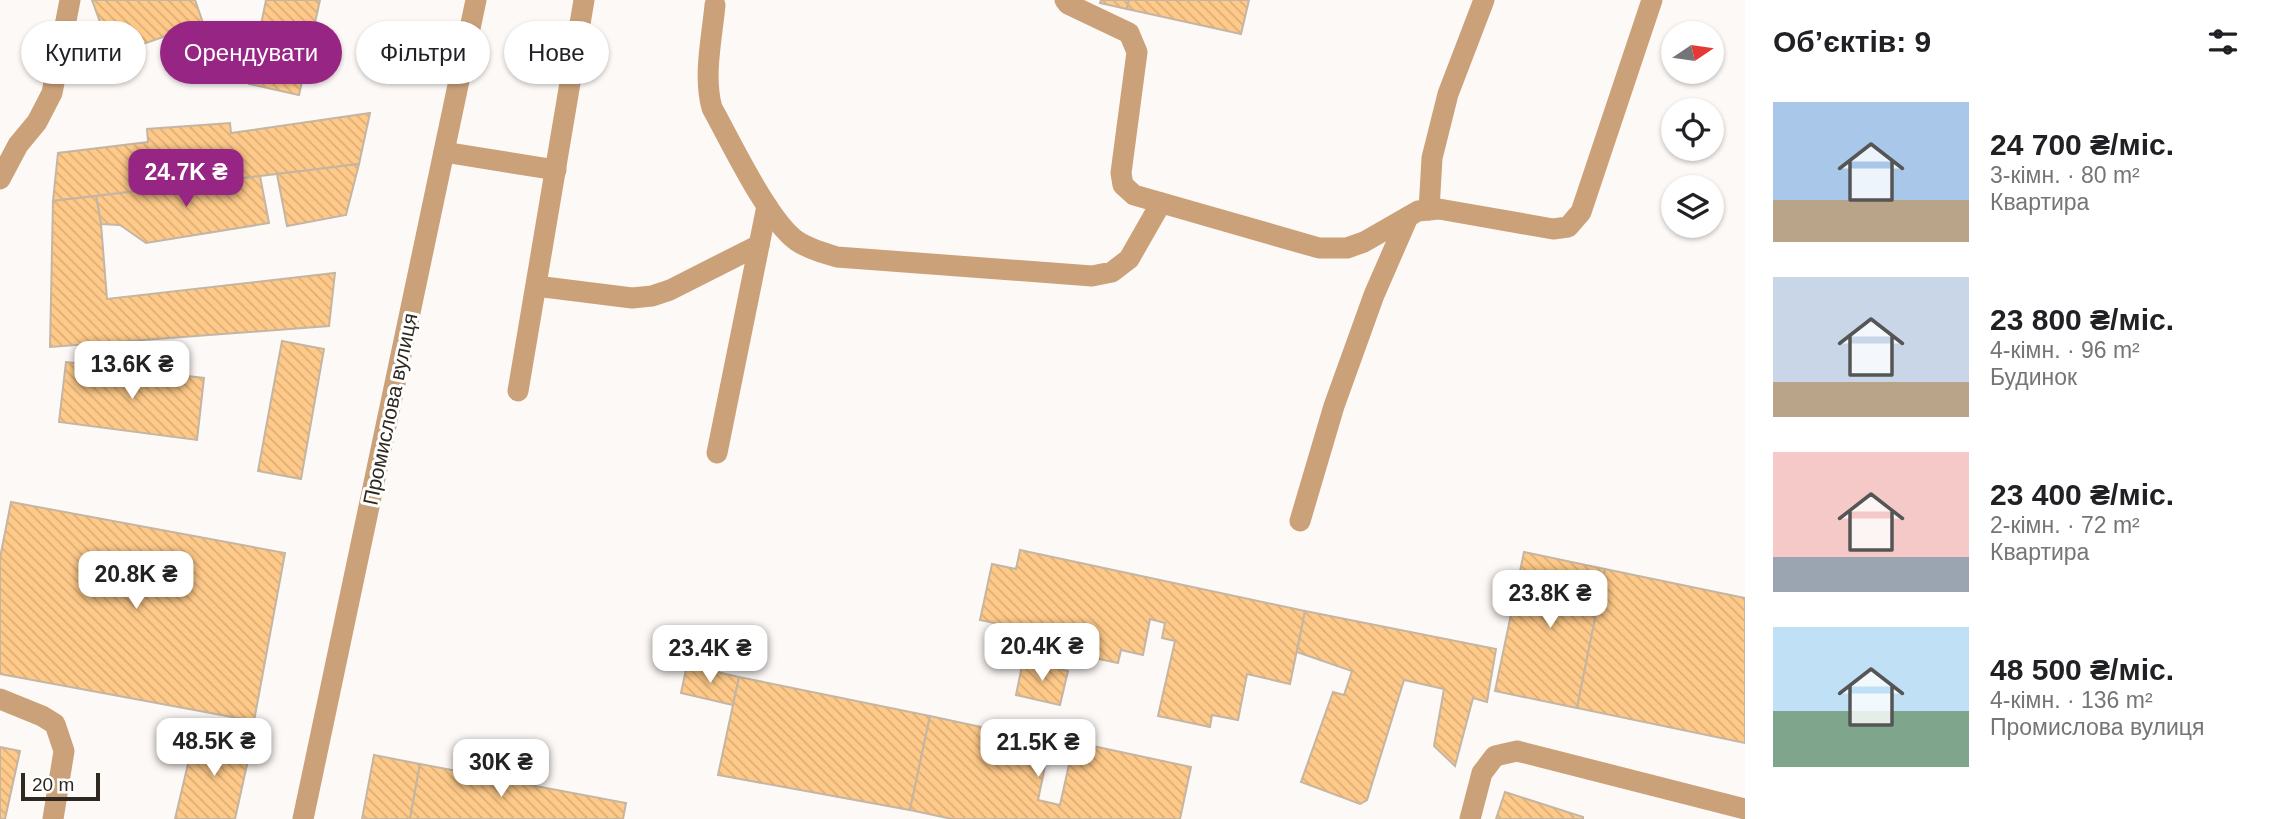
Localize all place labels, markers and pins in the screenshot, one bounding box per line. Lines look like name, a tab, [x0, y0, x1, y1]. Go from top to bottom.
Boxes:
pin: 24.7K ₴	[121, 150, 251, 209]
pin: 13.6K ₴	[67, 342, 197, 401]
pin: 20.8K ₴	[71, 552, 201, 611]
pin: 23.8K ₴	[1485, 570, 1615, 630]
pin: 20.4K ₴	[977, 624, 1107, 683]
pin: 23.4K ₴	[645, 626, 775, 685]
pin: 48.5K ₴	[149, 718, 279, 778]
pin: 21.5K ₴	[973, 720, 1103, 779]
pin: 30K ₴	[452, 740, 550, 799]

